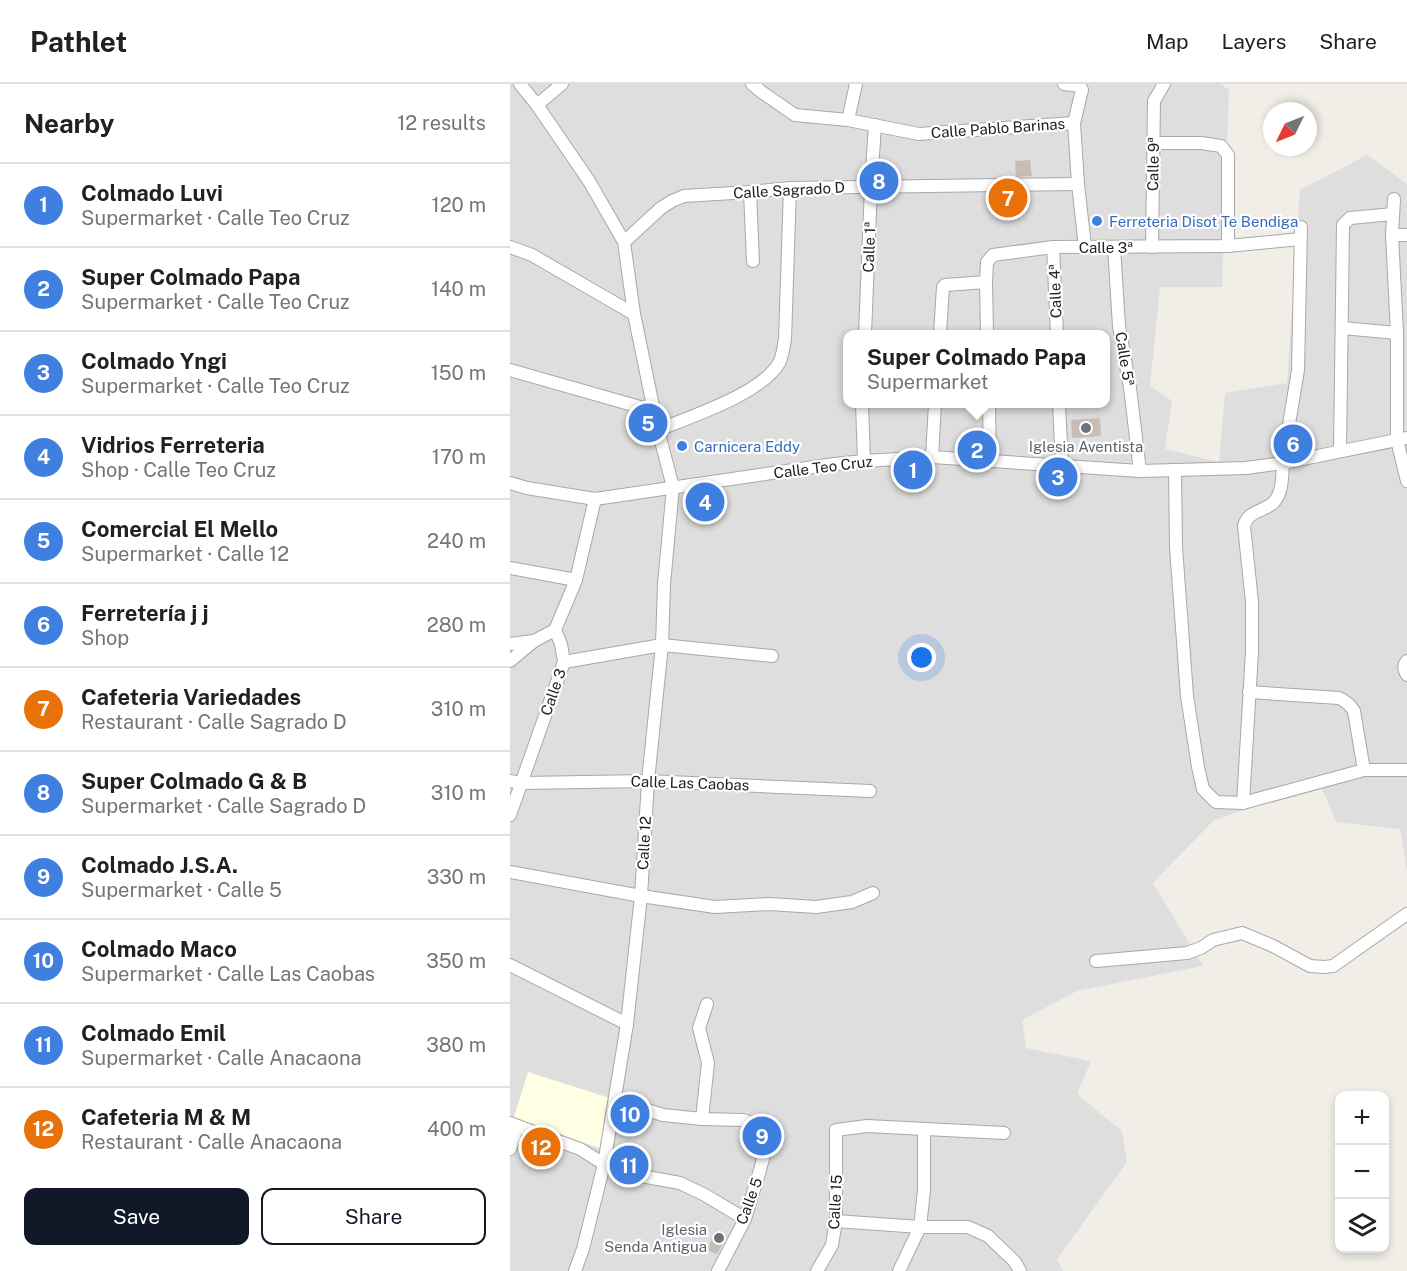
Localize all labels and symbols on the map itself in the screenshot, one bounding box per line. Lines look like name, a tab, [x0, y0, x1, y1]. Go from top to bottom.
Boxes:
north arrow	[1263, 102, 1317, 156]
street label: Calle Pablo Barinas	[930, 115, 1066, 141]
street label: Calle 9ª	[1144, 137, 1162, 191]
pin: 8	[860, 158, 898, 204]
pin: 7	[988, 176, 1028, 220]
street label: Calle Sagrado D	[733, 179, 845, 201]
place label: Ferreteria Disot Te Bendiga	[1109, 213, 1298, 230]
marker: Ferreteria Disot Te Bendiga	[1090, 214, 1104, 228]
street label: Calle 1ª	[860, 221, 878, 273]
street label: Calle 3ª	[1079, 239, 1133, 256]
street label: Calle 4ª	[1046, 263, 1064, 319]
street label: Calle 5ª	[1112, 331, 1138, 387]
pin: 5	[628, 400, 668, 446]
marker: Iglesia Aventista	[1079, 421, 1093, 435]
pin: 6	[1274, 422, 1312, 466]
pin: 2	[958, 428, 996, 472]
place label: Carnicera Eddy	[694, 438, 800, 455]
place label: Iglesia Aventista	[1029, 438, 1143, 455]
marker: Carnicera Eddy	[675, 439, 689, 453]
pin: 1	[894, 448, 932, 492]
street label: Calle Teo Cruz	[773, 452, 873, 482]
pin: 3	[1038, 454, 1078, 500]
pin: 4	[686, 480, 724, 524]
your location	[907, 643, 936, 672]
street label: Calle 3	[537, 666, 569, 718]
street label: Calle Las Caobas	[630, 772, 750, 794]
street label: Calle 12	[634, 815, 654, 870]
pin: 10	[610, 1092, 650, 1136]
pin: 9	[742, 1114, 782, 1158]
pin: 12	[522, 1124, 561, 1170]
pin: 11	[610, 1142, 648, 1188]
street label: Calle 15	[825, 1174, 845, 1230]
street label: Calle 5	[733, 1175, 765, 1227]
place label: Iglesia Senda Antigua	[604, 1221, 707, 1255]
marker: Iglesia Senda Antigua	[712, 1231, 726, 1245]

